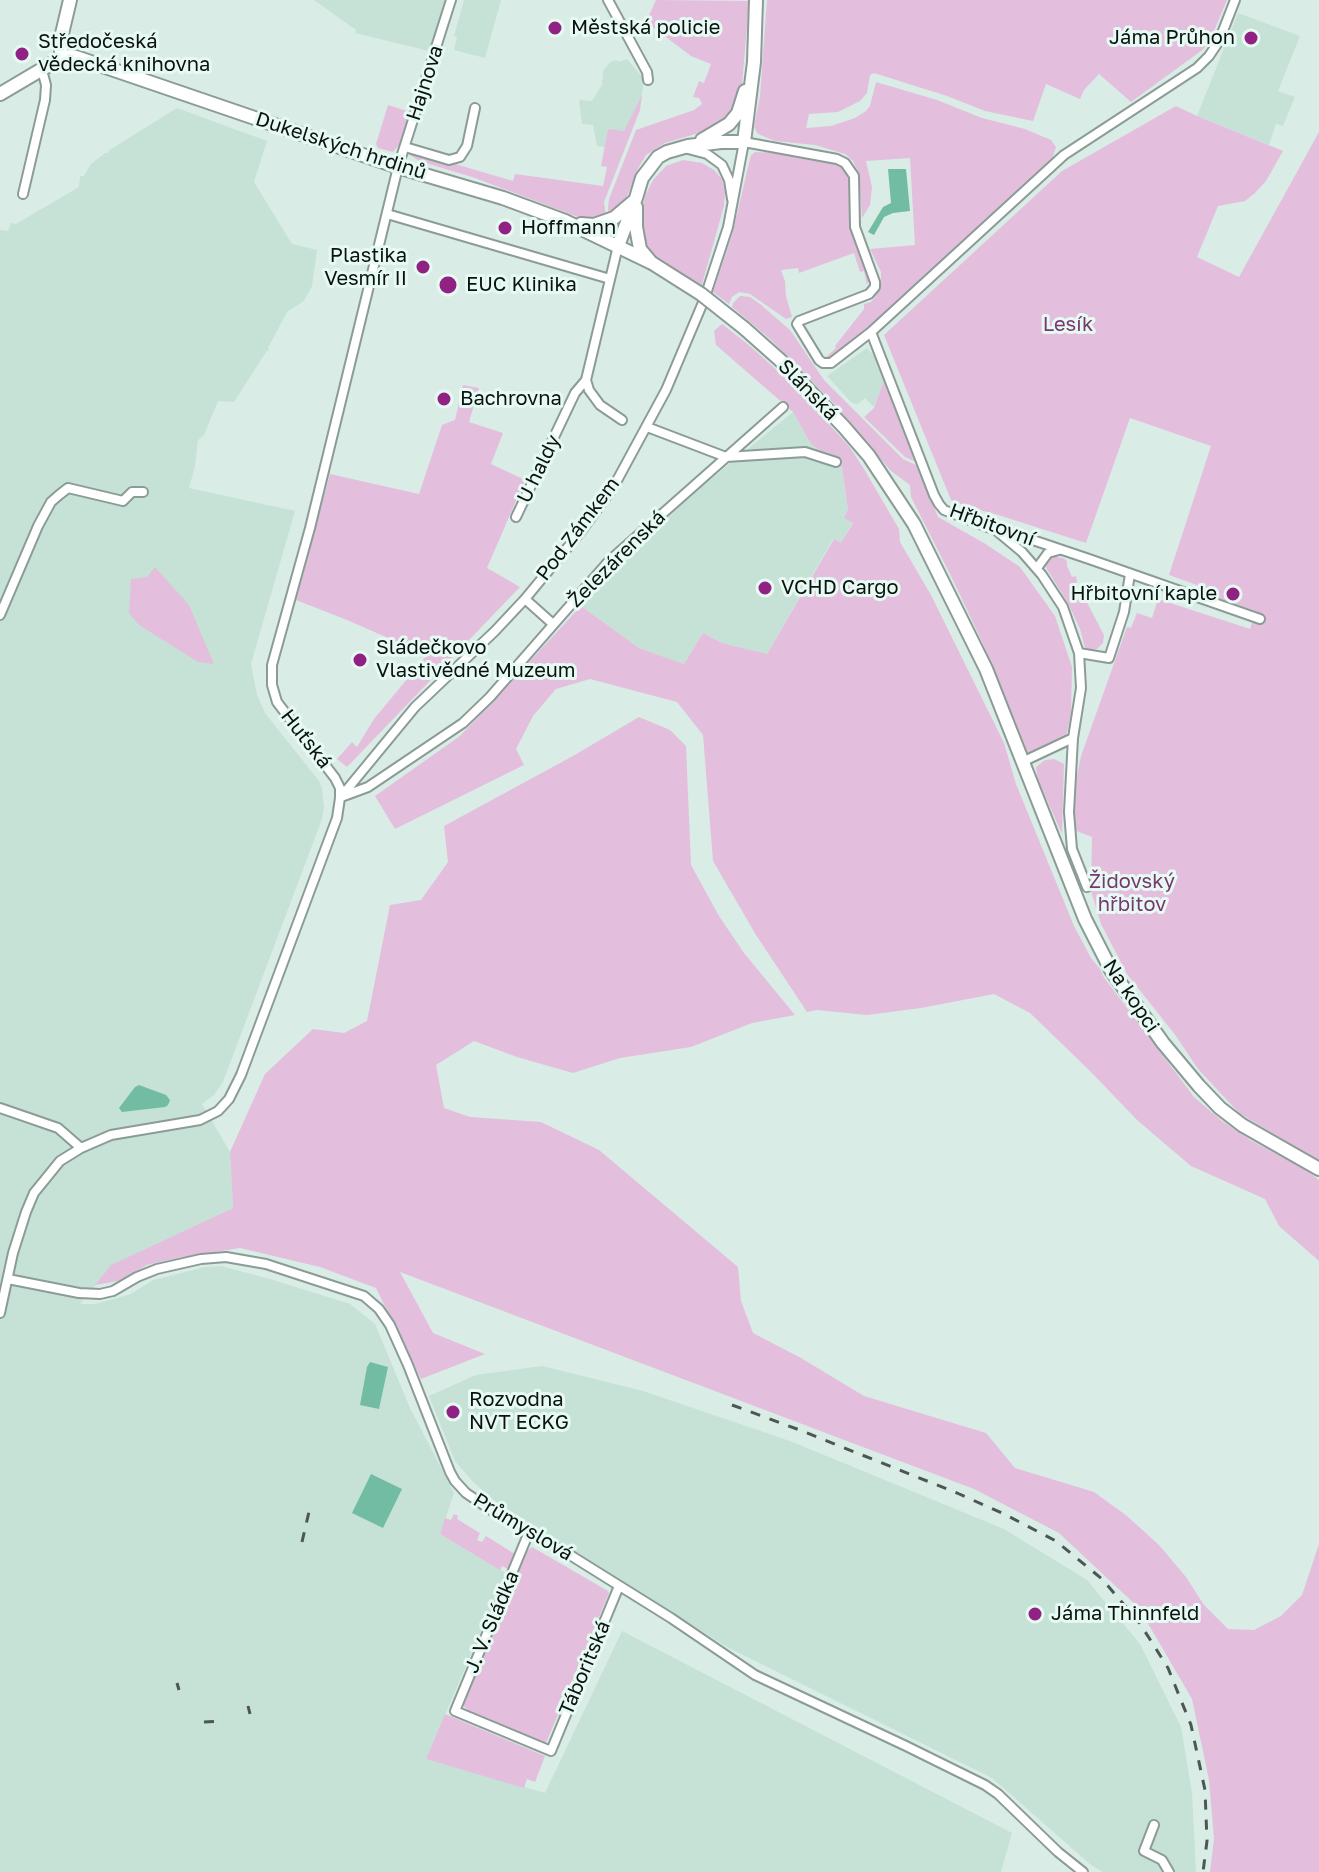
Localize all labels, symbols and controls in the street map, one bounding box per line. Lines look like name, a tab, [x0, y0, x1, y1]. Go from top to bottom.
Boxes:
place label: Městská policie	[571, 16, 720, 40]
marker: Městská policie	[546, 19, 564, 37]
place label: Jáma Průhon	[1109, 26, 1235, 50]
marker: Jáma Průhon	[1242, 29, 1260, 47]
place label: Středočeská vědecká knihovna	[38, 30, 210, 77]
street label: Hajnova	[402, 42, 448, 124]
marker: Středočeská vědecká knihovna	[13, 45, 31, 63]
street label: Dukelských hrdinů	[253, 107, 429, 185]
place label: Hoffmann	[521, 216, 616, 240]
marker: Hoffmann	[496, 219, 514, 237]
place label: Plastika Vesmír II	[324, 244, 407, 291]
marker: Plastika Vesmír II	[414, 258, 432, 276]
place label: EUC Klinika	[466, 273, 577, 297]
marker: EUC Klinika	[437, 274, 459, 296]
park label: Lesík	[1043, 313, 1093, 337]
street label: Slánská	[773, 354, 843, 426]
place label: Bachrovna	[460, 387, 562, 411]
marker: Bachrovna	[435, 390, 453, 408]
street label: U haldy	[512, 431, 566, 507]
street label: Pod Zámkem	[531, 473, 625, 585]
street label: Hřbitovní	[946, 498, 1038, 552]
street label: Železárenská	[564, 506, 670, 612]
place label: VCHD Cargo	[781, 576, 899, 600]
marker: VCHD Cargo	[756, 579, 774, 597]
place label: Hřbitovní kaple	[1070, 582, 1217, 606]
marker: Hřbitovní kaple	[1224, 585, 1242, 603]
place label: Sládečkovo Vlastivědné Muzeum	[376, 636, 576, 683]
marker: Sládečkovo Vlastivědné Muzeum	[351, 651, 369, 669]
street label: Huťská	[276, 705, 336, 773]
park label: Židovský hřbitov	[1089, 870, 1175, 917]
street label: Na kopci	[1098, 955, 1164, 1037]
place label: Rozvodna NVT ECKG	[469, 1388, 569, 1435]
marker: Rozvodna NVT ECKG	[444, 1403, 462, 1421]
street label: Průmyslová	[469, 1488, 577, 1566]
street label: J. V. Sládka	[460, 1567, 524, 1677]
place label: Jáma Thinnfeld	[1051, 1602, 1199, 1626]
marker: Jáma Thinnfeld	[1026, 1605, 1044, 1623]
street label: Táboritská	[554, 1617, 616, 1719]

